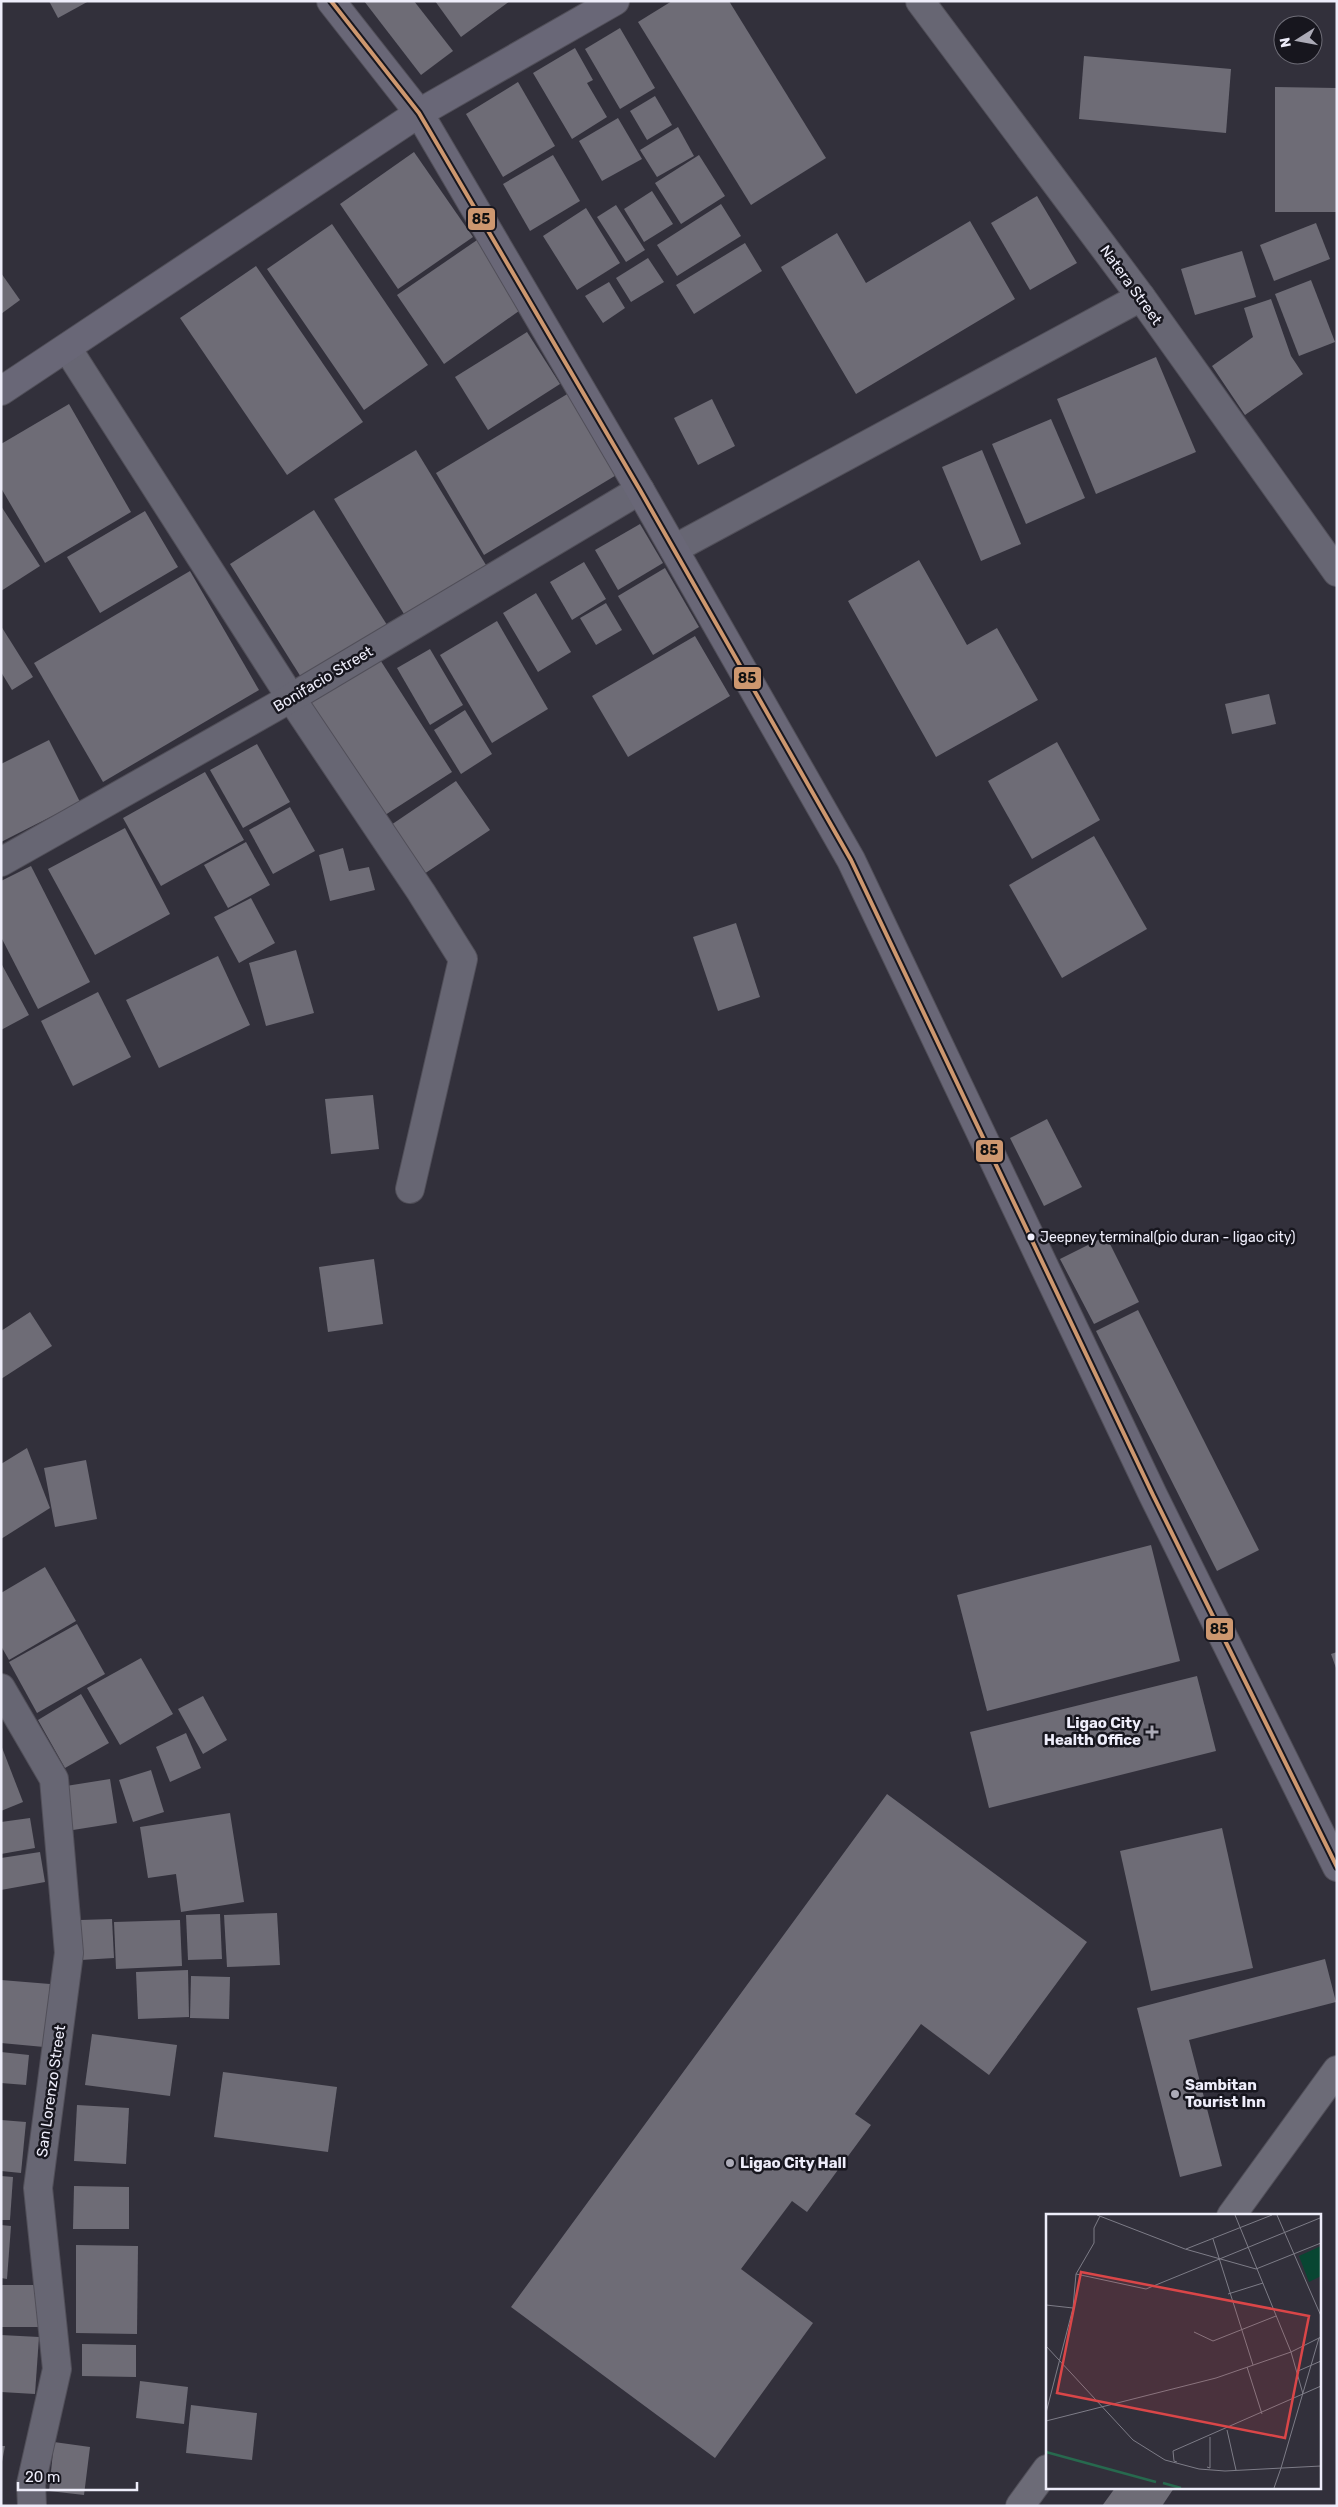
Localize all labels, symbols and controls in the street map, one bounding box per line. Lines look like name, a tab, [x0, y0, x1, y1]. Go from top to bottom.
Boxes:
north arrow	[1273, 15, 1323, 65]
text: N	[1276, 36, 1295, 49]
line badge: 85	[467, 207, 496, 231]
text: 85	[472, 211, 490, 228]
street label: Natera Street	[1096, 242, 1166, 328]
street label: Bonifacio Street	[270, 642, 376, 716]
line badge: 85	[733, 666, 762, 690]
text: 85	[738, 670, 756, 687]
line badge: 85	[975, 1139, 1004, 1163]
text: 85	[980, 1142, 998, 1159]
place label: Jeepney terminal(pio duran - ligao city)	[1040, 1229, 1296, 1246]
marker: Jeepney terminal(pio duran - ligao city)	[1026, 1232, 1036, 1242]
line badge: 85	[1205, 1617, 1234, 1641]
text: 85	[1210, 1621, 1228, 1638]
place label: Ligao City Health Office	[1044, 1714, 1141, 1749]
marker: Ligao City Health Office	[1145, 1725, 1159, 1739]
street label: San Lorenzo Street	[33, 2024, 69, 2158]
place label: Sambitan Tourist Inn	[1185, 2076, 1266, 2111]
marker: Sambitan Tourist Inn	[1169, 2088, 1181, 2100]
place label: Ligao City Hall	[740, 2154, 846, 2172]
marker: Ligao City Hall	[724, 2157, 736, 2169]
inset map	[1046, 2214, 1320, 2490]
scale bar	[18, 2460, 136, 2492]
text: 20 m	[25, 2468, 60, 2486]

